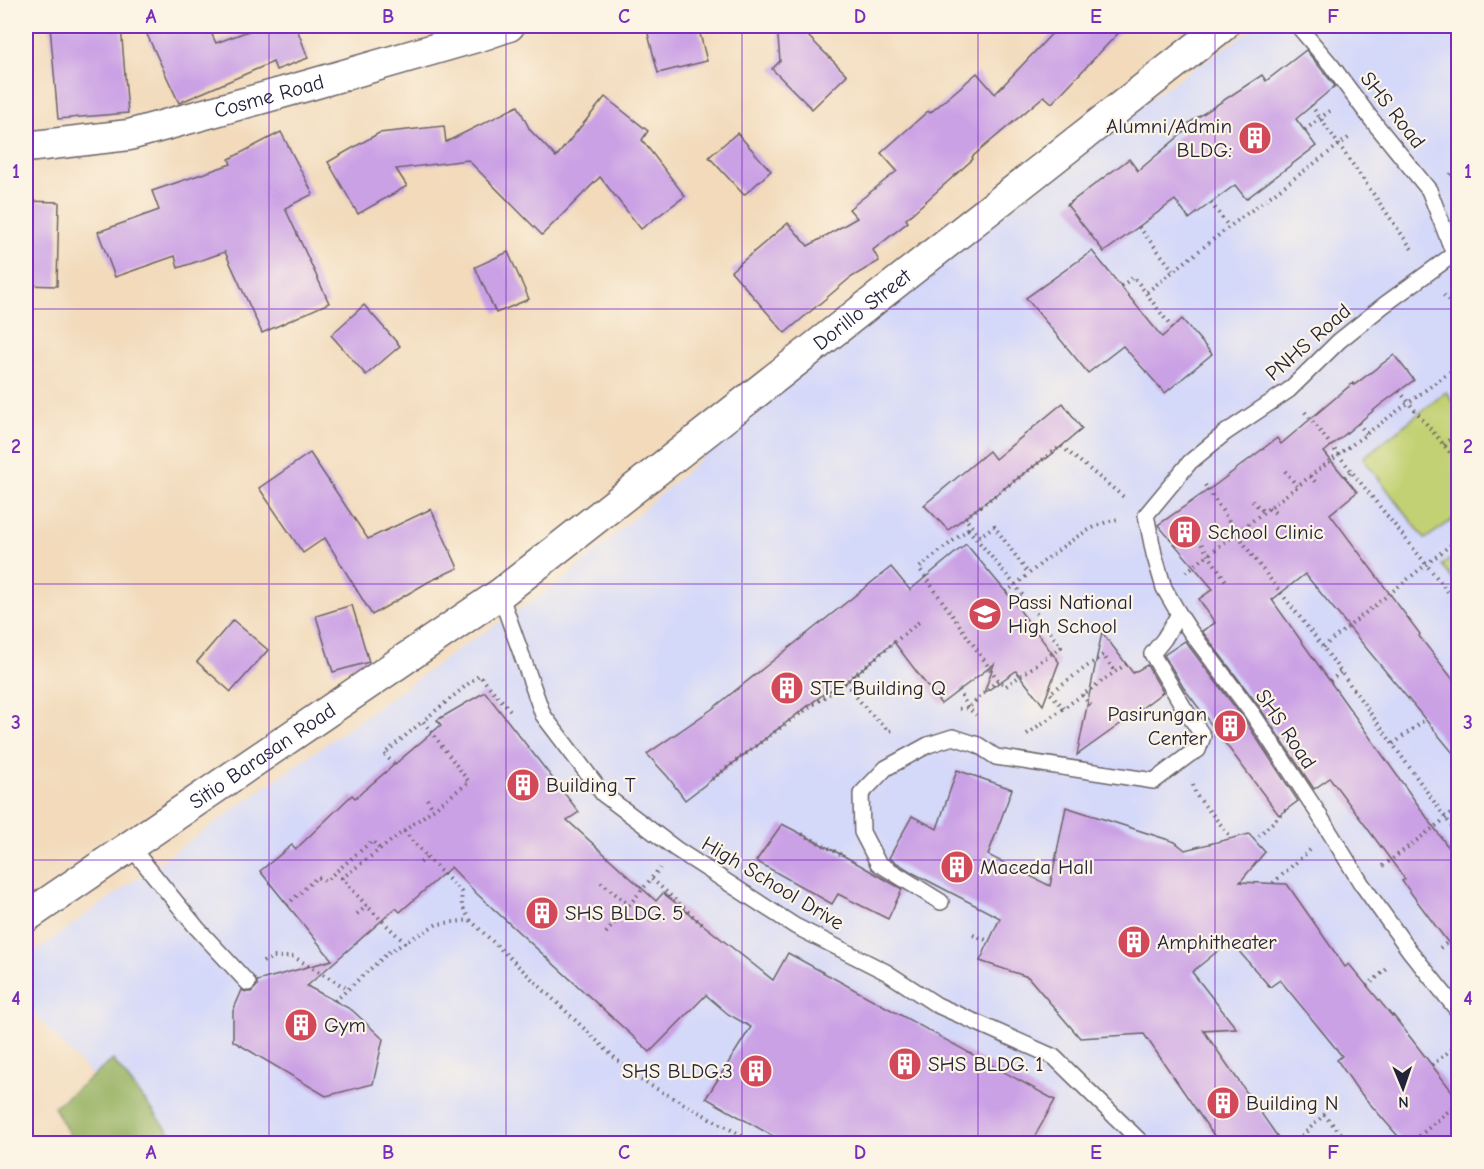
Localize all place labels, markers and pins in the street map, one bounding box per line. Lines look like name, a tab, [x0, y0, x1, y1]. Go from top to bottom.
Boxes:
place label: Alumni/Admin BLDG:	[1106, 114, 1232, 162]
building icon: Alumni/Admin BLDG:	[1237, 120, 1273, 156]
building icon: School Clinic	[1167, 514, 1203, 550]
place label: School Clinic	[1208, 520, 1324, 544]
place label: Passi National High School	[1008, 590, 1133, 638]
school or university icon: Passi National High School	[967, 596, 1003, 632]
building icon: STE Building Q	[769, 670, 805, 706]
place label: STE Building Q	[810, 676, 946, 700]
place label: Pasirungan Center	[1108, 702, 1208, 750]
building icon: Pasirungan Center	[1212, 708, 1248, 744]
building icon: Building T	[505, 767, 541, 803]
place label: Building T	[546, 773, 636, 797]
building icon: Maceda Hall	[939, 849, 975, 885]
place label: Maceda Hall	[980, 855, 1093, 879]
building icon: SHS BLDG. 5	[524, 895, 560, 931]
place label: SHS BLDG. 5	[565, 901, 684, 925]
building icon: Amphitheater	[1116, 924, 1152, 960]
place label: Amphitheater	[1157, 930, 1277, 954]
building icon: Gym	[283, 1007, 319, 1043]
place label: Gym	[324, 1013, 366, 1037]
building icon: SHS BLDG. 1	[887, 1046, 923, 1082]
place label: SHS BLDG. 1	[928, 1052, 1044, 1076]
building icon: SHS BLDG.3	[738, 1053, 774, 1089]
place label: SHS BLDG.3	[622, 1059, 733, 1083]
building icon: Building N	[1205, 1085, 1241, 1121]
place label: Building N	[1246, 1091, 1339, 1115]

